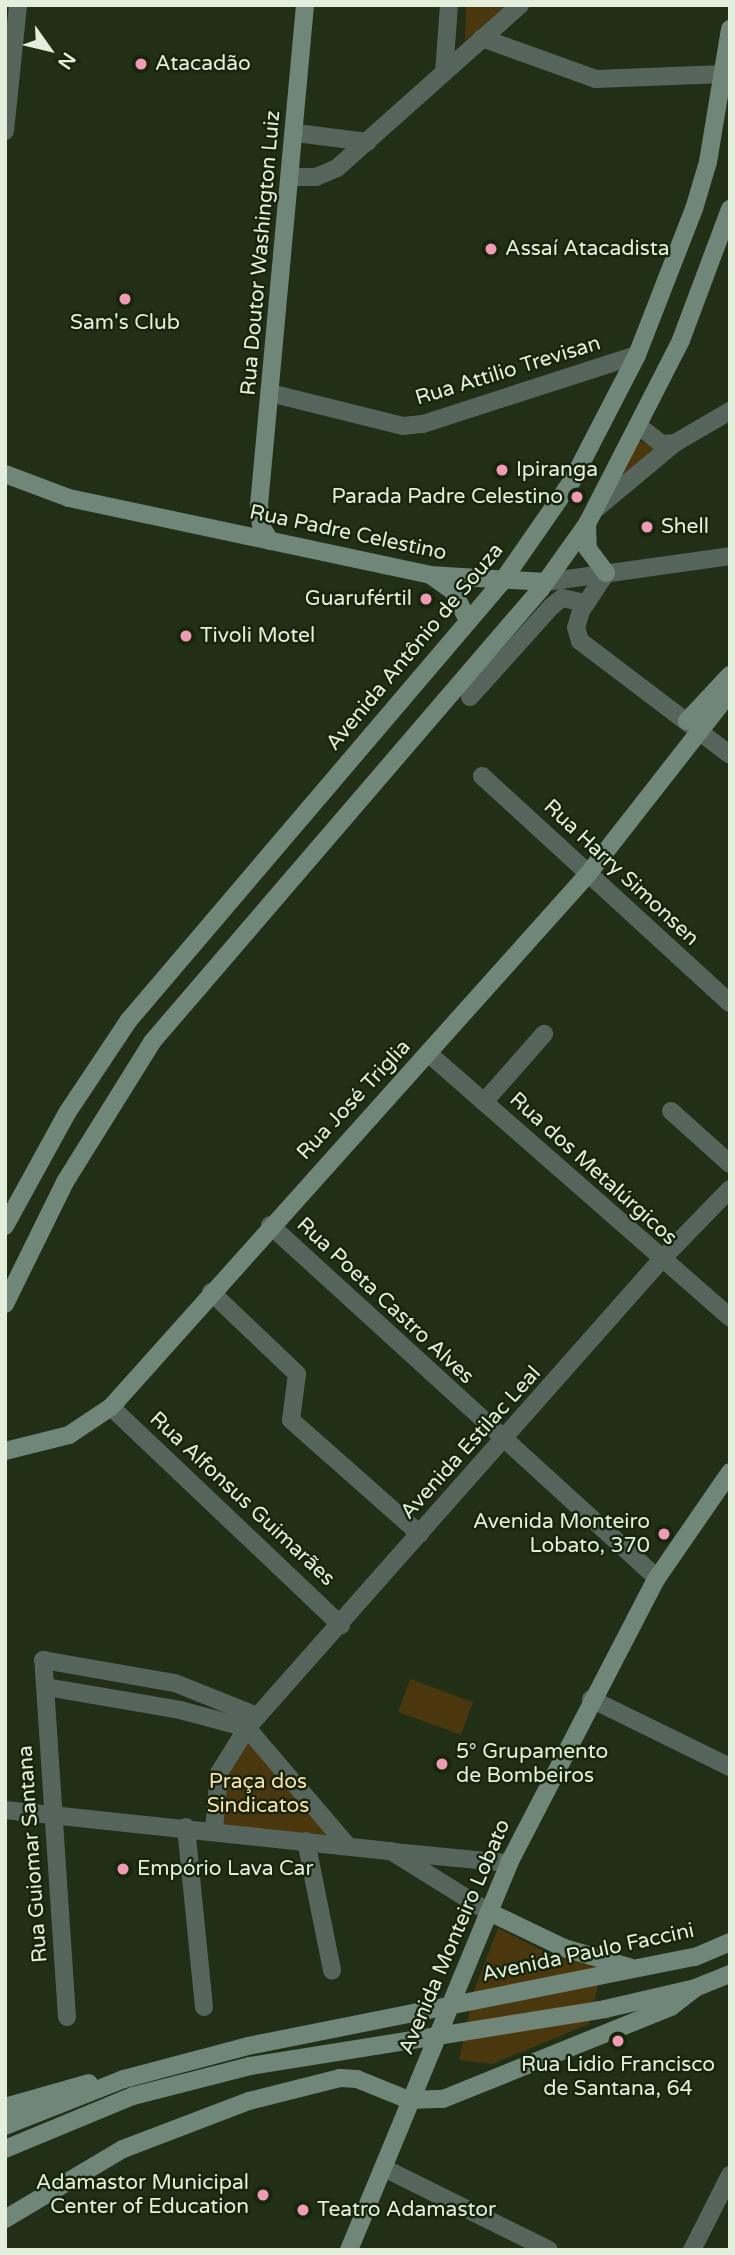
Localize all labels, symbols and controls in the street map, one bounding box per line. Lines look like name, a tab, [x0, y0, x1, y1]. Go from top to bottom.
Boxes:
north arrow	[14, 14, 84, 84]
text: N	[53, 48, 80, 73]
place label: Atacadão	[155, 51, 251, 77]
marker: Atacadão	[133, 56, 149, 72]
street label: Rua Doutor Washington Luiz	[236, 110, 286, 396]
place label: Assaí Atacadista	[505, 236, 670, 262]
marker: Assaí Atacadista	[483, 241, 499, 257]
marker: Sam's Club	[117, 291, 133, 307]
place label: Sam's Club	[70, 310, 180, 336]
street label: Rua Attilio Trevisan	[412, 331, 604, 411]
place label: Ipiranga	[516, 457, 598, 483]
marker: Ipiranga	[494, 462, 510, 478]
place label: Parada Padre Celestino	[332, 484, 563, 510]
marker: Parada Padre Celestino	[569, 489, 585, 505]
street label: Rua Padre Celestino	[247, 500, 449, 566]
place label: Shell	[661, 514, 709, 540]
marker: Shell	[639, 519, 655, 535]
street label: Avenida Antônio de Souza	[321, 538, 509, 756]
place label: Guarufértil	[305, 586, 412, 612]
marker: Guarufértil	[418, 591, 434, 607]
place label: Tivoli Motel	[200, 623, 315, 649]
marker: Tivoli Motel	[178, 628, 194, 644]
street label: Rua Harry Simonsen	[538, 795, 704, 951]
street label: Rua José Triglia	[292, 1035, 416, 1165]
street label: Rua dos Metalúrgicos	[504, 1087, 682, 1251]
street label: Rua Poeta Castro Alves	[291, 1212, 479, 1390]
street label: Avenida Estilac Leal	[396, 1361, 546, 1525]
street label: Rua Alfonsus Guimarães	[144, 1407, 340, 1591]
place label: Avenida Monteiro Lobato, 370	[473, 1509, 650, 1559]
marker: Avenida Monteiro Lobato, 370	[656, 1526, 672, 1542]
place label: 5° Grupamento de Bombeiros	[456, 1739, 608, 1789]
street label: Rua Guiomar Santana	[13, 1744, 53, 1964]
marker: 5° Grupamento de Bombeiros	[434, 1756, 450, 1772]
park label: Praça dos Sindicatos	[207, 1769, 309, 1819]
street label: Avenida Monteiro Lobato	[394, 1816, 516, 2058]
place label: Empório Lava Car	[137, 1856, 313, 1882]
marker: Empório Lava Car	[115, 1861, 131, 1877]
street label: Avenida Paulo Faccini	[480, 1918, 696, 1988]
marker: Rua Lidio Francisco de Santana, 64	[610, 2033, 626, 2049]
place label: Rua Lidio Francisco de Santana, 64	[521, 2052, 715, 2102]
place label: Adamastor Municipal Center of Education	[36, 2170, 249, 2220]
marker: Adamastor Municipal Center of Education	[255, 2187, 271, 2203]
place label: Teatro Adamastor	[317, 2197, 496, 2223]
marker: Teatro Adamastor	[295, 2202, 311, 2218]

